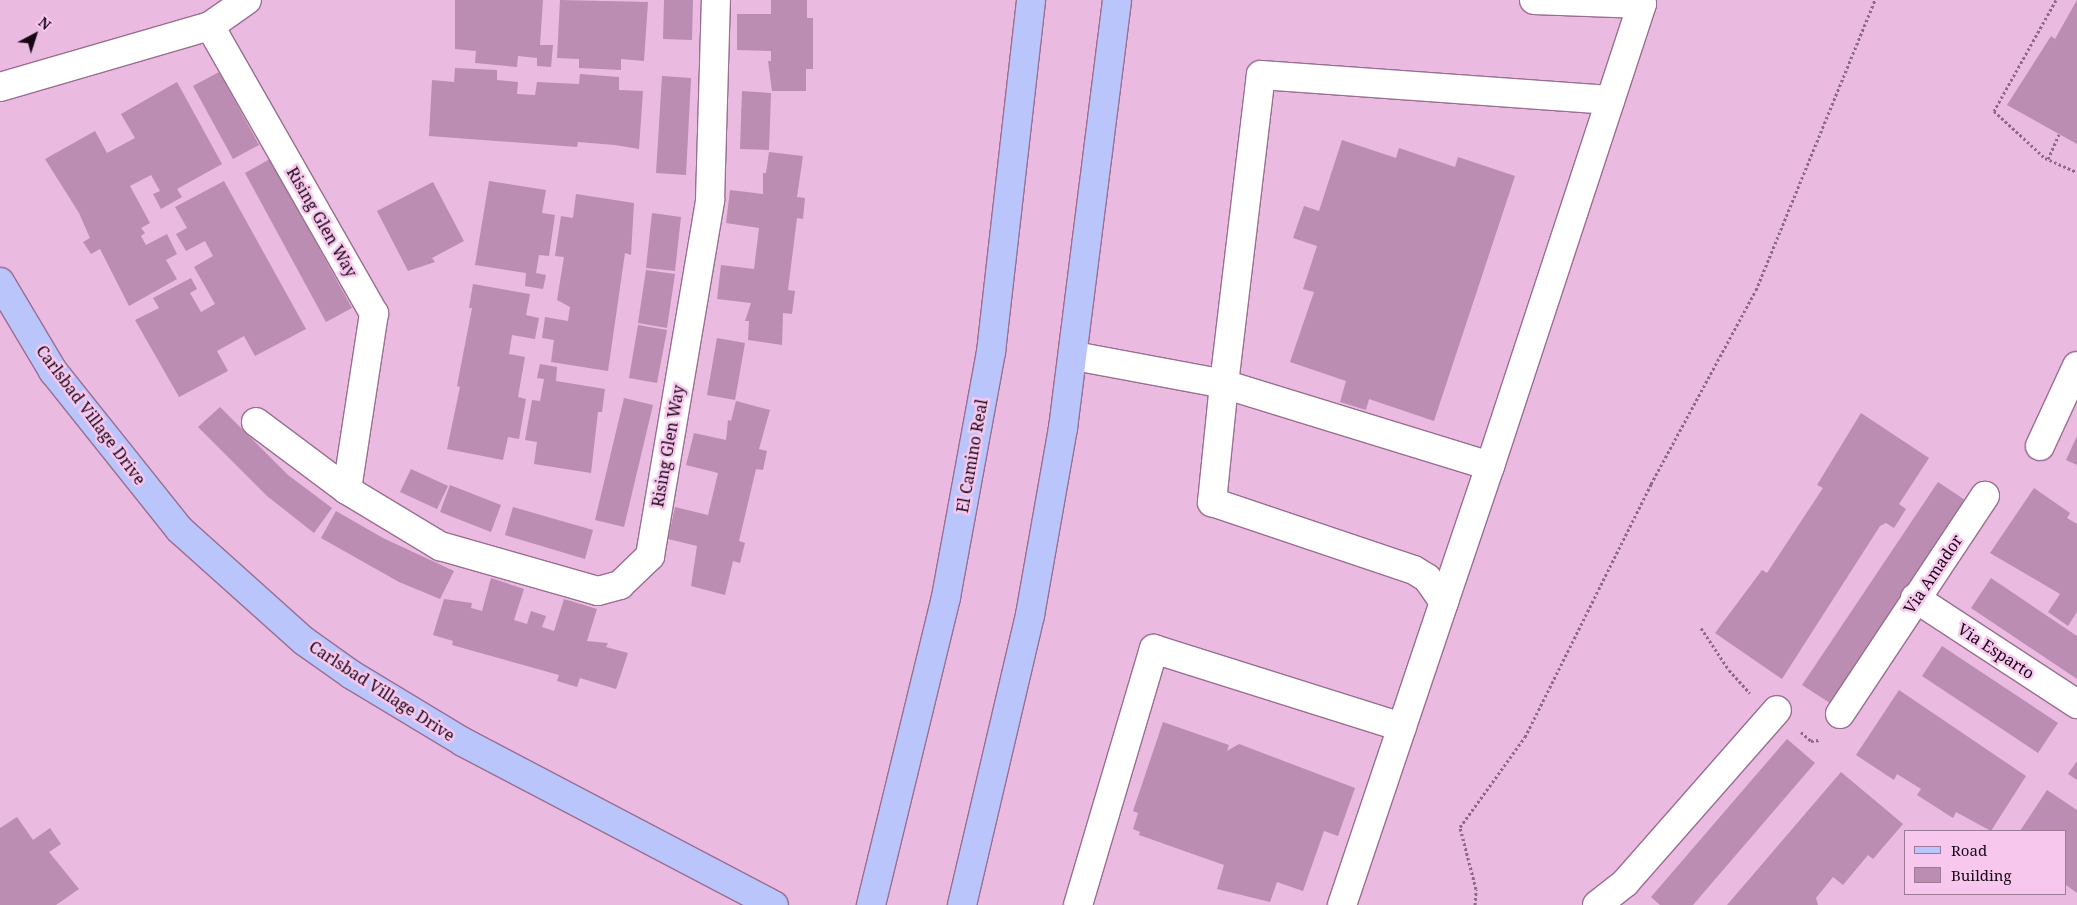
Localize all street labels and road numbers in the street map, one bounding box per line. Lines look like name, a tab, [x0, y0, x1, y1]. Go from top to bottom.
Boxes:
street label: Rising Glen Way	[283, 164, 361, 280]
street label: Carlsbad Village Drive	[32, 341, 150, 489]
street label: Rising Glen Way	[648, 383, 688, 509]
street label: El Camino Real	[953, 398, 991, 514]
street label: Via Amador	[1900, 531, 1966, 617]
street label: Via Esparto	[1954, 619, 2038, 683]
street label: Carlsbad Village Drive	[306, 637, 458, 745]

